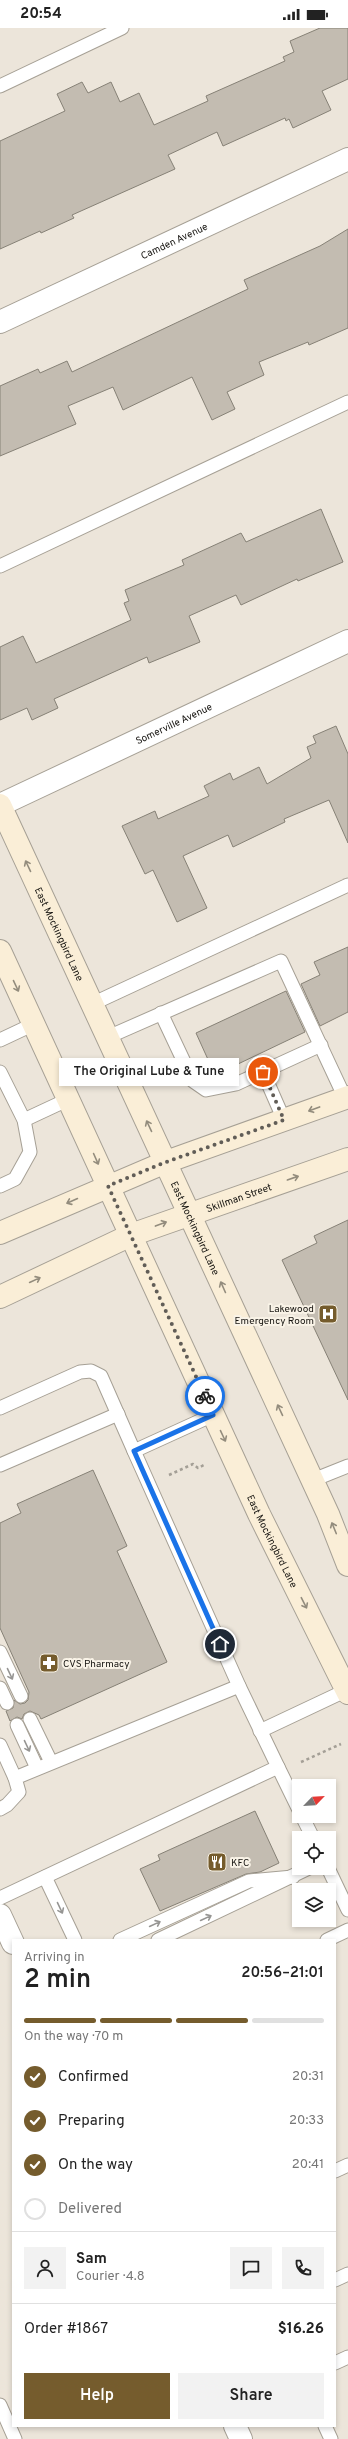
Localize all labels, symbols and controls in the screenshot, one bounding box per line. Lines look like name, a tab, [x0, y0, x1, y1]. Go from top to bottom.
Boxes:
text: 20:54	[20, 5, 62, 24]
street label: Camden Avenue	[139, 221, 210, 263]
street label: Somerville Avenue	[134, 701, 215, 748]
one-way arrow	[24, 860, 31, 872]
street label: East Mockingbird Lane	[31, 885, 86, 984]
one-way arrow	[13, 980, 20, 992]
pin	[246, 1055, 280, 1089]
callout: The Original Lube & Tune	[59, 1058, 239, 1086]
icon: bag	[252, 1061, 274, 1083]
text: The Original Lube & Tune	[74, 1064, 224, 1080]
one-way arrow	[309, 1105, 321, 1113]
one-way arrow	[145, 1121, 152, 1133]
one-way arrow	[93, 1153, 100, 1165]
one-way arrow	[287, 1173, 299, 1181]
street label: East Mockingbird Lane	[167, 1180, 222, 1278]
street label: Skillman Street	[205, 1181, 274, 1216]
one-way arrow	[66, 1198, 78, 1205]
one-way arrow	[154, 1220, 167, 1227]
one-way arrow	[29, 1276, 41, 1283]
one-way arrow	[219, 1281, 226, 1293]
place label: Lakewood Emergency Room	[235, 1303, 314, 1328]
hospital icon: Lakewood Emergency Room	[317, 1303, 339, 1325]
courier	[185, 1376, 225, 1416]
icon: bike	[194, 1385, 216, 1407]
one-way arrow	[276, 1404, 283, 1416]
one-way arrow	[220, 1429, 227, 1441]
street label: East Mockingbird Lane	[243, 1493, 300, 1590]
one-way arrow	[329, 1523, 337, 1535]
one-way arrow	[301, 1597, 308, 1609]
pin	[203, 1627, 237, 1661]
icon: home	[209, 1633, 231, 1655]
pharmacy icon: CVS Pharmacy	[38, 1652, 60, 1674]
place label: CVS Pharmacy	[63, 1658, 130, 1671]
one-way arrow	[7, 1668, 14, 1680]
one-way arrow	[24, 1740, 31, 1752]
north arrow	[292, 1779, 336, 1823]
map controls	[292, 1779, 336, 1927]
button: locate	[292, 1831, 336, 1875]
restaurant icon: KFC	[206, 1851, 228, 1873]
place label: KFC	[231, 1857, 249, 1870]
button: layers	[292, 1883, 336, 1927]
one-way arrow	[57, 1902, 64, 1914]
one-way arrow	[199, 1914, 211, 1921]
one-way arrow	[149, 1920, 161, 1927]
text: Arriving in	[24, 1950, 85, 1966]
text: 2 min	[24, 1964, 91, 1997]
text: 20:56–21:01	[241, 1964, 324, 1983]
text: On the way · 70 m	[24, 2029, 123, 2045]
icon: check	[24, 2066, 46, 2088]
text: Confirmed	[58, 2068, 129, 2087]
text: 20:31	[292, 2069, 324, 2085]
icon: check	[24, 2110, 46, 2132]
text: Preparing	[58, 2112, 125, 2131]
text: 20:33	[289, 2113, 324, 2129]
icon: check	[24, 2154, 46, 2176]
text: On the way	[58, 2156, 133, 2175]
text: 20:41	[292, 2157, 324, 2173]
text: Delivered	[58, 2200, 122, 2219]
button: person	[24, 2247, 66, 2289]
button: chat	[230, 2247, 272, 2289]
button: phone	[282, 2247, 324, 2289]
text: Sam	[76, 2250, 107, 2269]
text: Courier · 4.8	[76, 2269, 145, 2285]
text: Order #1867	[24, 2320, 108, 2339]
text: $16.26	[278, 2320, 324, 2339]
button: Help	[24, 2373, 170, 2419]
button: Share	[178, 2373, 324, 2419]

